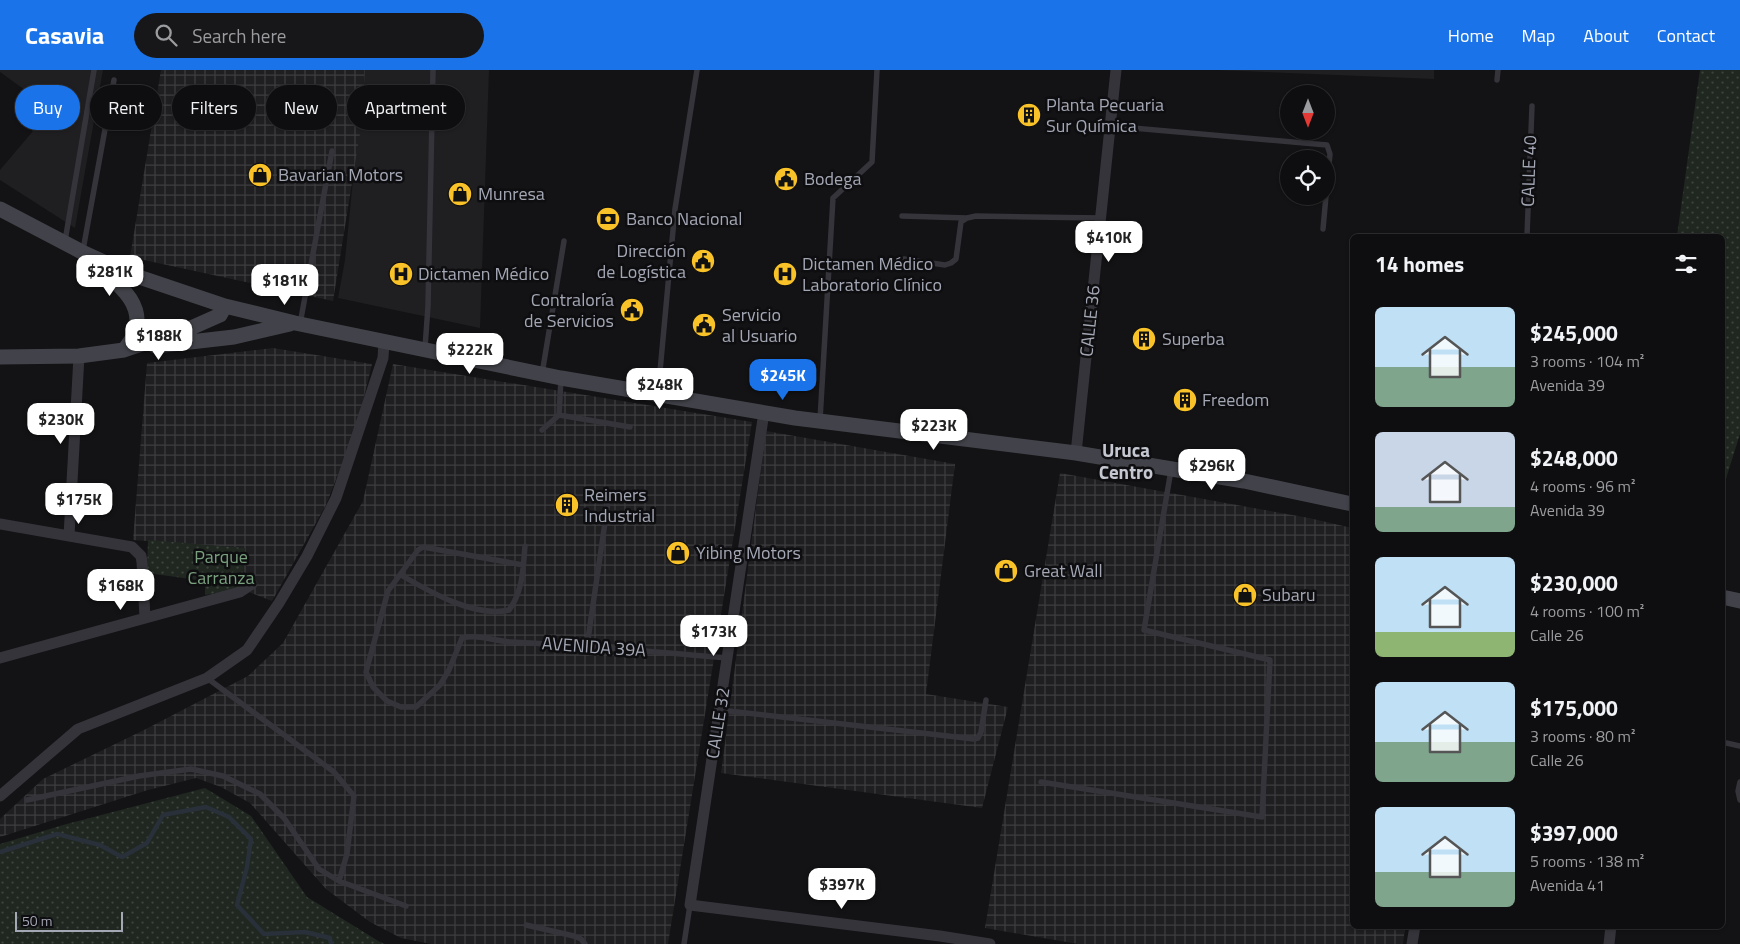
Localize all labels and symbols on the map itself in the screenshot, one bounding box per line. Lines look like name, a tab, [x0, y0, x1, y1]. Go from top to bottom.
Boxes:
north arrow	[1280, 85, 1335, 140]
place label: Planta Pecuaria Sur Química	[1046, 91, 1164, 139]
building icon: Planta Pecuaria Sur Química	[1016, 102, 1042, 128]
street label: CALLE 40	[1514, 135, 1543, 207]
place label: Bavarian Motors	[278, 161, 403, 188]
shop icon: Bavarian Motors	[247, 162, 273, 188]
place label: Bodega	[804, 165, 861, 192]
public building icon: Bodega	[773, 166, 799, 192]
place label: Munresa	[478, 180, 545, 207]
shop icon: Munresa	[447, 181, 473, 207]
place label: Banco Nacional	[626, 205, 742, 232]
bank icon: Banco Nacional	[595, 206, 621, 232]
pin: $410K	[1074, 220, 1144, 263]
place label: Dirección de Logística	[597, 237, 686, 285]
public building icon: Dirección de Logística	[690, 248, 716, 274]
place label: Dictamen Médico Laboratorio Clínico	[802, 250, 942, 298]
pin: $281K	[75, 254, 145, 297]
place label: Dictamen Médico	[418, 260, 549, 287]
hospital icon: Dictamen Médico	[388, 261, 414, 287]
hospital icon: Dictamen Médico Laboratorio Clínico	[772, 261, 798, 287]
pin: $181K	[250, 264, 320, 306]
street label: CALLE 36	[1072, 284, 1107, 358]
place label: Contraloría de Servicios	[524, 286, 614, 334]
public building icon: Contraloría de Servicios	[619, 297, 645, 323]
place label: Servicio al Usuario	[722, 301, 797, 349]
public building icon: Servicio al Usuario	[691, 312, 717, 338]
pin: $188K	[124, 318, 194, 361]
place label: Superba	[1162, 325, 1225, 352]
building icon: Superba	[1131, 326, 1157, 352]
pin: $222K	[435, 332, 505, 375]
pin: $245K	[748, 358, 818, 401]
pin: $248K	[625, 368, 695, 410]
place label: Freedom	[1202, 386, 1269, 413]
building icon: Freedom	[1172, 387, 1198, 413]
pin: $230K	[26, 402, 96, 445]
pin: $223K	[899, 408, 969, 451]
district label: Uruca Centro	[1099, 435, 1153, 486]
pin: $296K	[1177, 448, 1247, 491]
place label: Reimers Industrial	[584, 481, 655, 529]
pin: $175K	[44, 482, 114, 525]
building icon: Reimers Industrial	[554, 492, 580, 518]
place label: Yibing Motors	[696, 539, 801, 566]
shop icon: Yibing Motors	[665, 540, 691, 566]
park label: Parque Carranza	[187, 543, 255, 591]
place label: Great Wall	[1024, 557, 1103, 584]
shop icon: Great Wall	[993, 558, 1019, 584]
pin: $168K	[86, 568, 156, 611]
place label: Subaru	[1262, 581, 1316, 608]
shop icon: Subaru	[1232, 582, 1258, 608]
pin: $173K	[679, 614, 749, 657]
street label: AVENIDA 39A	[541, 629, 647, 664]
street label: CALLE 32	[699, 685, 736, 761]
pin: $397K	[807, 868, 877, 910]
scale bar	[15, 909, 122, 932]

